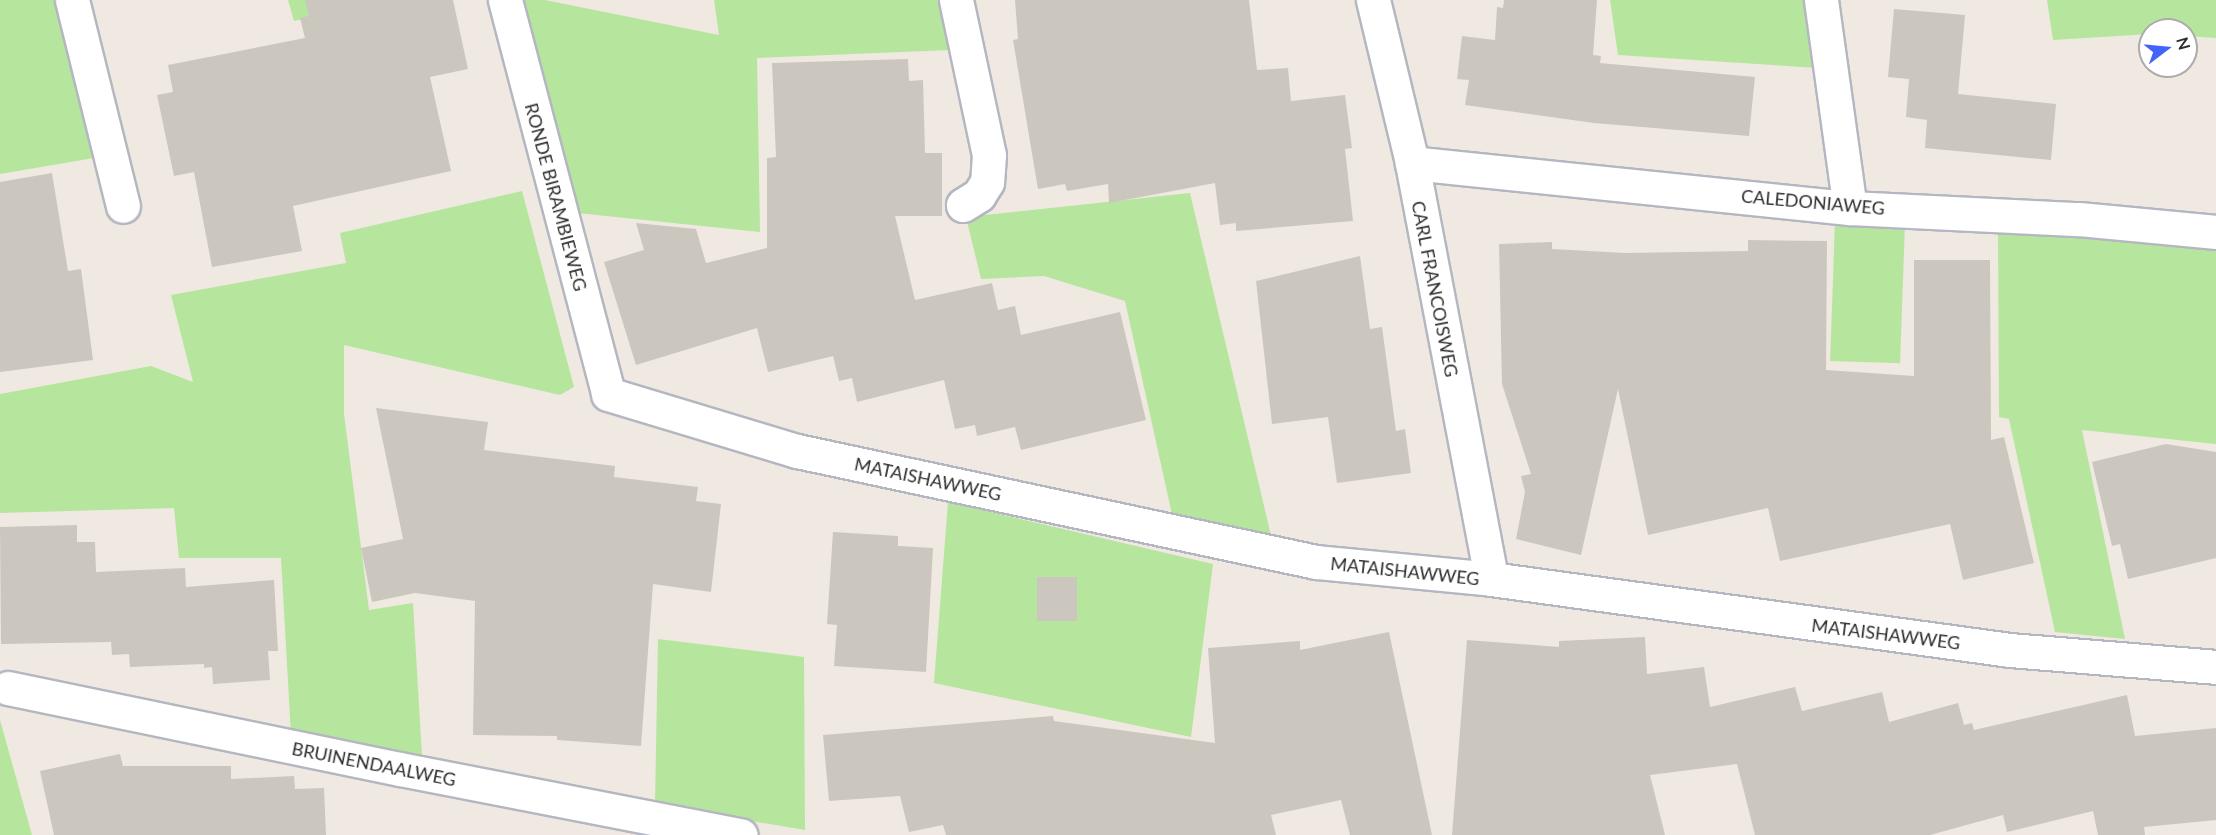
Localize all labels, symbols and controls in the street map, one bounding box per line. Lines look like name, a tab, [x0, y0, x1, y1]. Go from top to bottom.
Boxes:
north arrow	[2138, 18, 2198, 78]
text: N	[2173, 35, 2195, 52]
street label: RONDE BIRAMBIEWEG	[520, 101, 592, 293]
street label: CALEDONIAWEG	[1740, 185, 1886, 219]
street label: CARL FRANCOISWEG	[1407, 199, 1463, 379]
street label: MATAISHAWWEG	[853, 453, 1003, 505]
street label: MATAISHAWWEG	[1329, 552, 1481, 590]
street label: MATAISHAWWEG	[1810, 614, 1962, 654]
street label: BRUINENDAALWEG	[290, 737, 458, 791]

